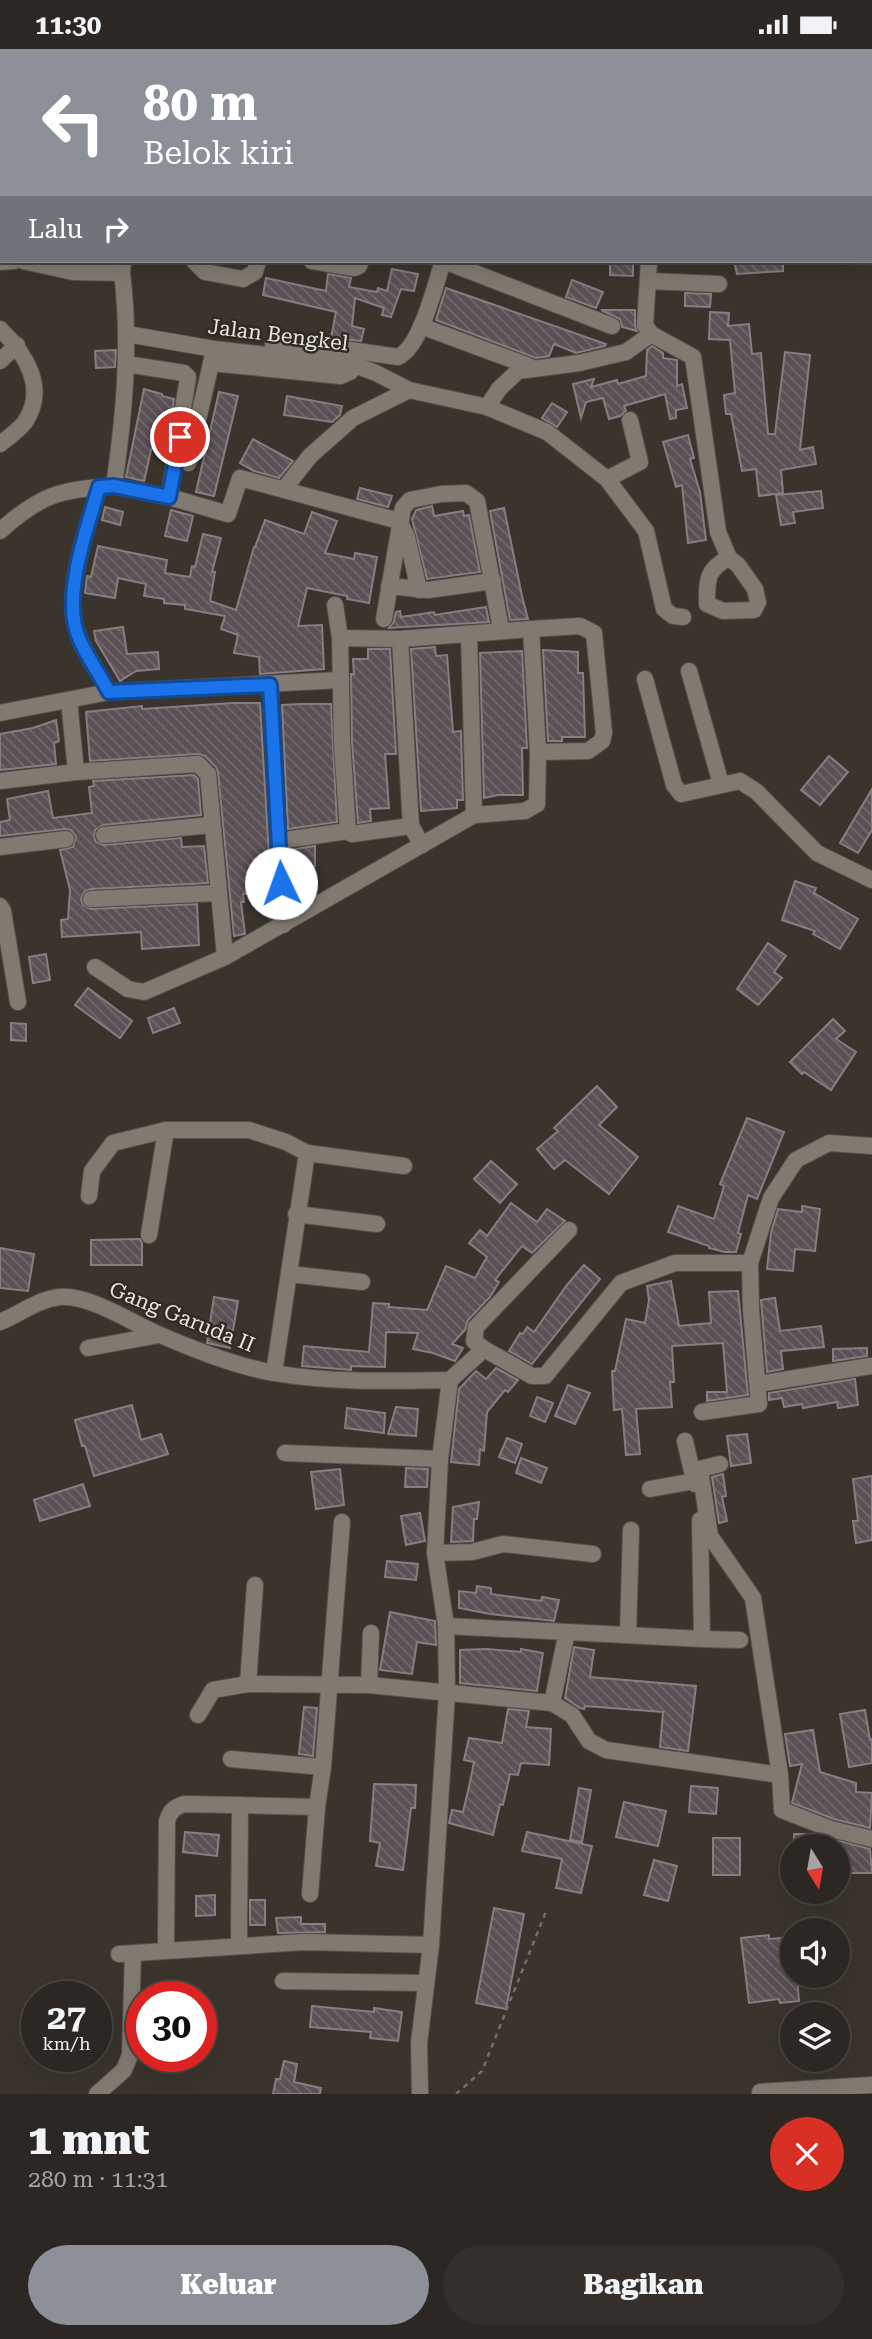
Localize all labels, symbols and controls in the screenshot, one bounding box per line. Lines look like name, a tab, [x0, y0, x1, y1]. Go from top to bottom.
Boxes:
text: 11:30	[35, 10, 101, 40]
text: 80 m	[143, 75, 258, 132]
icon: left	[28, 77, 119, 168]
text: Belok kiri	[143, 134, 294, 172]
icon: right	[97, 210, 135, 248]
text: Lalu	[28, 214, 83, 244]
street label: Jalan Bengkel	[207, 314, 350, 356]
pin	[150, 407, 210, 467]
icon: arrive	[161, 418, 199, 456]
position arrow	[244, 846, 318, 920]
street label: Gang Garuda II	[106, 1277, 258, 1357]
north arrow	[780, 1834, 850, 1904]
map controls	[780, 1834, 850, 2072]
button: sound	[780, 1918, 850, 1988]
speed limit sign: 30	[126, 1981, 217, 2072]
text: 27	[47, 1997, 86, 2038]
button: layers	[780, 2002, 850, 2072]
text: km/h	[42, 2033, 91, 2054]
text: 1 mnt	[28, 2115, 149, 2164]
button: close	[770, 2117, 844, 2191]
text: 280 m · 11:31	[28, 2166, 168, 2193]
button: Keluar	[28, 2245, 429, 2325]
button: Bagikan	[443, 2245, 844, 2325]

